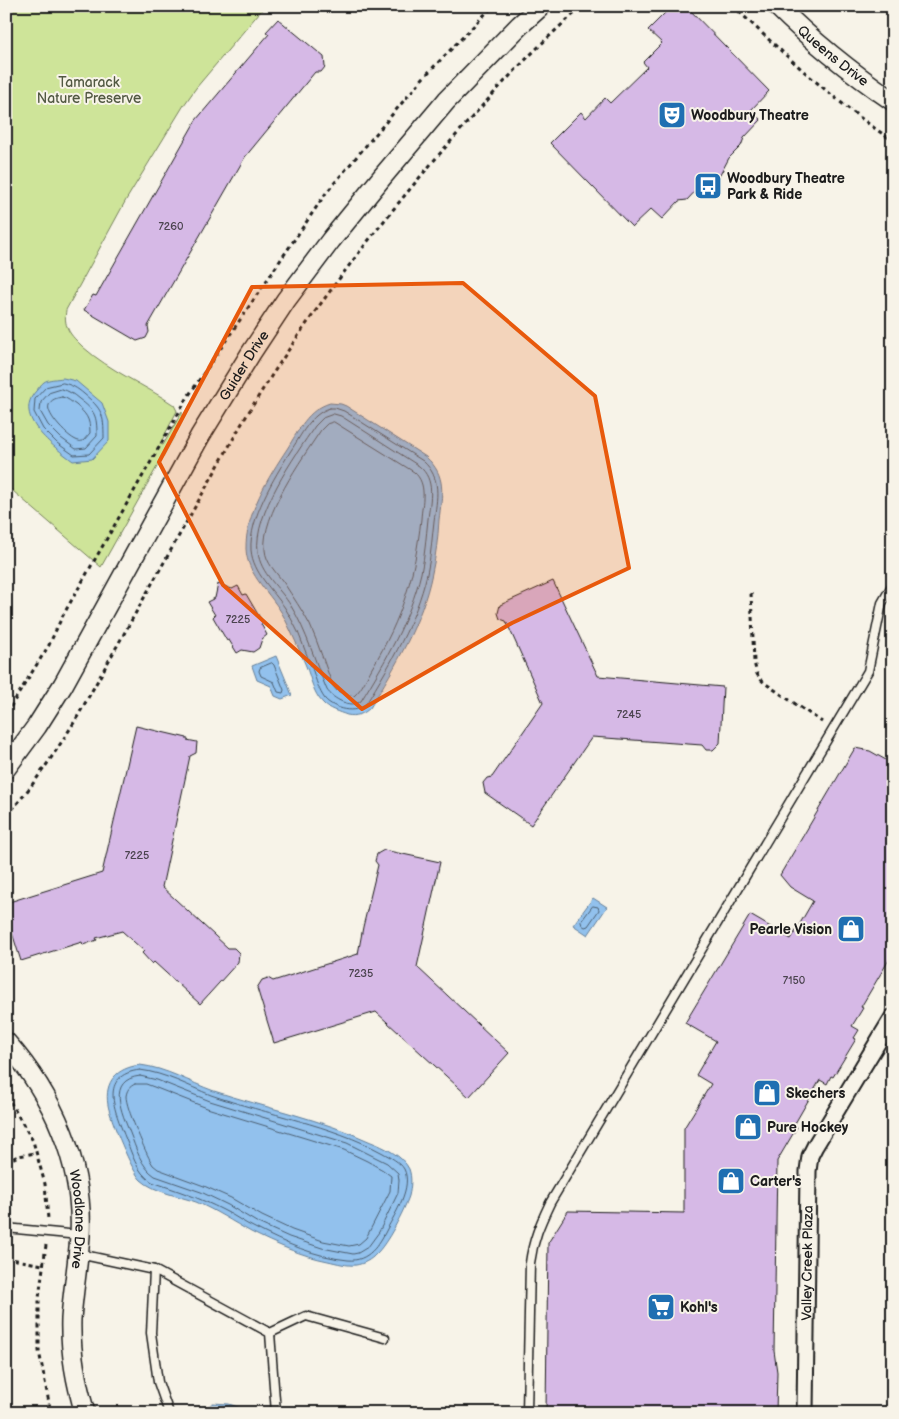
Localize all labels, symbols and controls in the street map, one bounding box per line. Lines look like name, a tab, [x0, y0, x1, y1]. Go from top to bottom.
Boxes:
street label: Queens Drive	[794, 21, 872, 90]
park label: Tamarack Nature Preserve	[37, 74, 141, 107]
theatre icon: Woodbury Theatre	[657, 100, 687, 130]
place label: Woodbury Theatre	[691, 107, 809, 124]
place label: Woodbury Theatre Park & Ride	[727, 170, 845, 203]
bus stop icon: Woodbury Theatre Park & Ride	[693, 171, 723, 201]
house number: 7260	[158, 220, 184, 233]
street label: Guider Drive	[215, 327, 272, 404]
house number: 7225	[226, 613, 250, 626]
house number: 7245	[617, 708, 641, 721]
house number: 7225	[125, 849, 149, 862]
shop icon: Pearle Vision	[836, 914, 866, 944]
place label: Pearle Vision	[750, 921, 832, 938]
house number: 7235	[349, 967, 373, 980]
house number: 7150	[783, 974, 806, 987]
shop icon: Skechers	[752, 1078, 782, 1108]
place label: Skechers	[786, 1085, 846, 1102]
shop icon: Pure Hockey	[733, 1112, 763, 1142]
place label: Pure Hockey	[767, 1119, 849, 1136]
shop icon: Carter's	[716, 1166, 746, 1196]
street label: Woodlane Drive	[66, 1168, 89, 1270]
place label: Carter's	[750, 1173, 801, 1190]
street label: Valley Creek Plaza	[798, 1205, 816, 1321]
supermarket icon: Kohl's	[646, 1292, 676, 1322]
place label: Kohl's	[680, 1299, 718, 1316]

